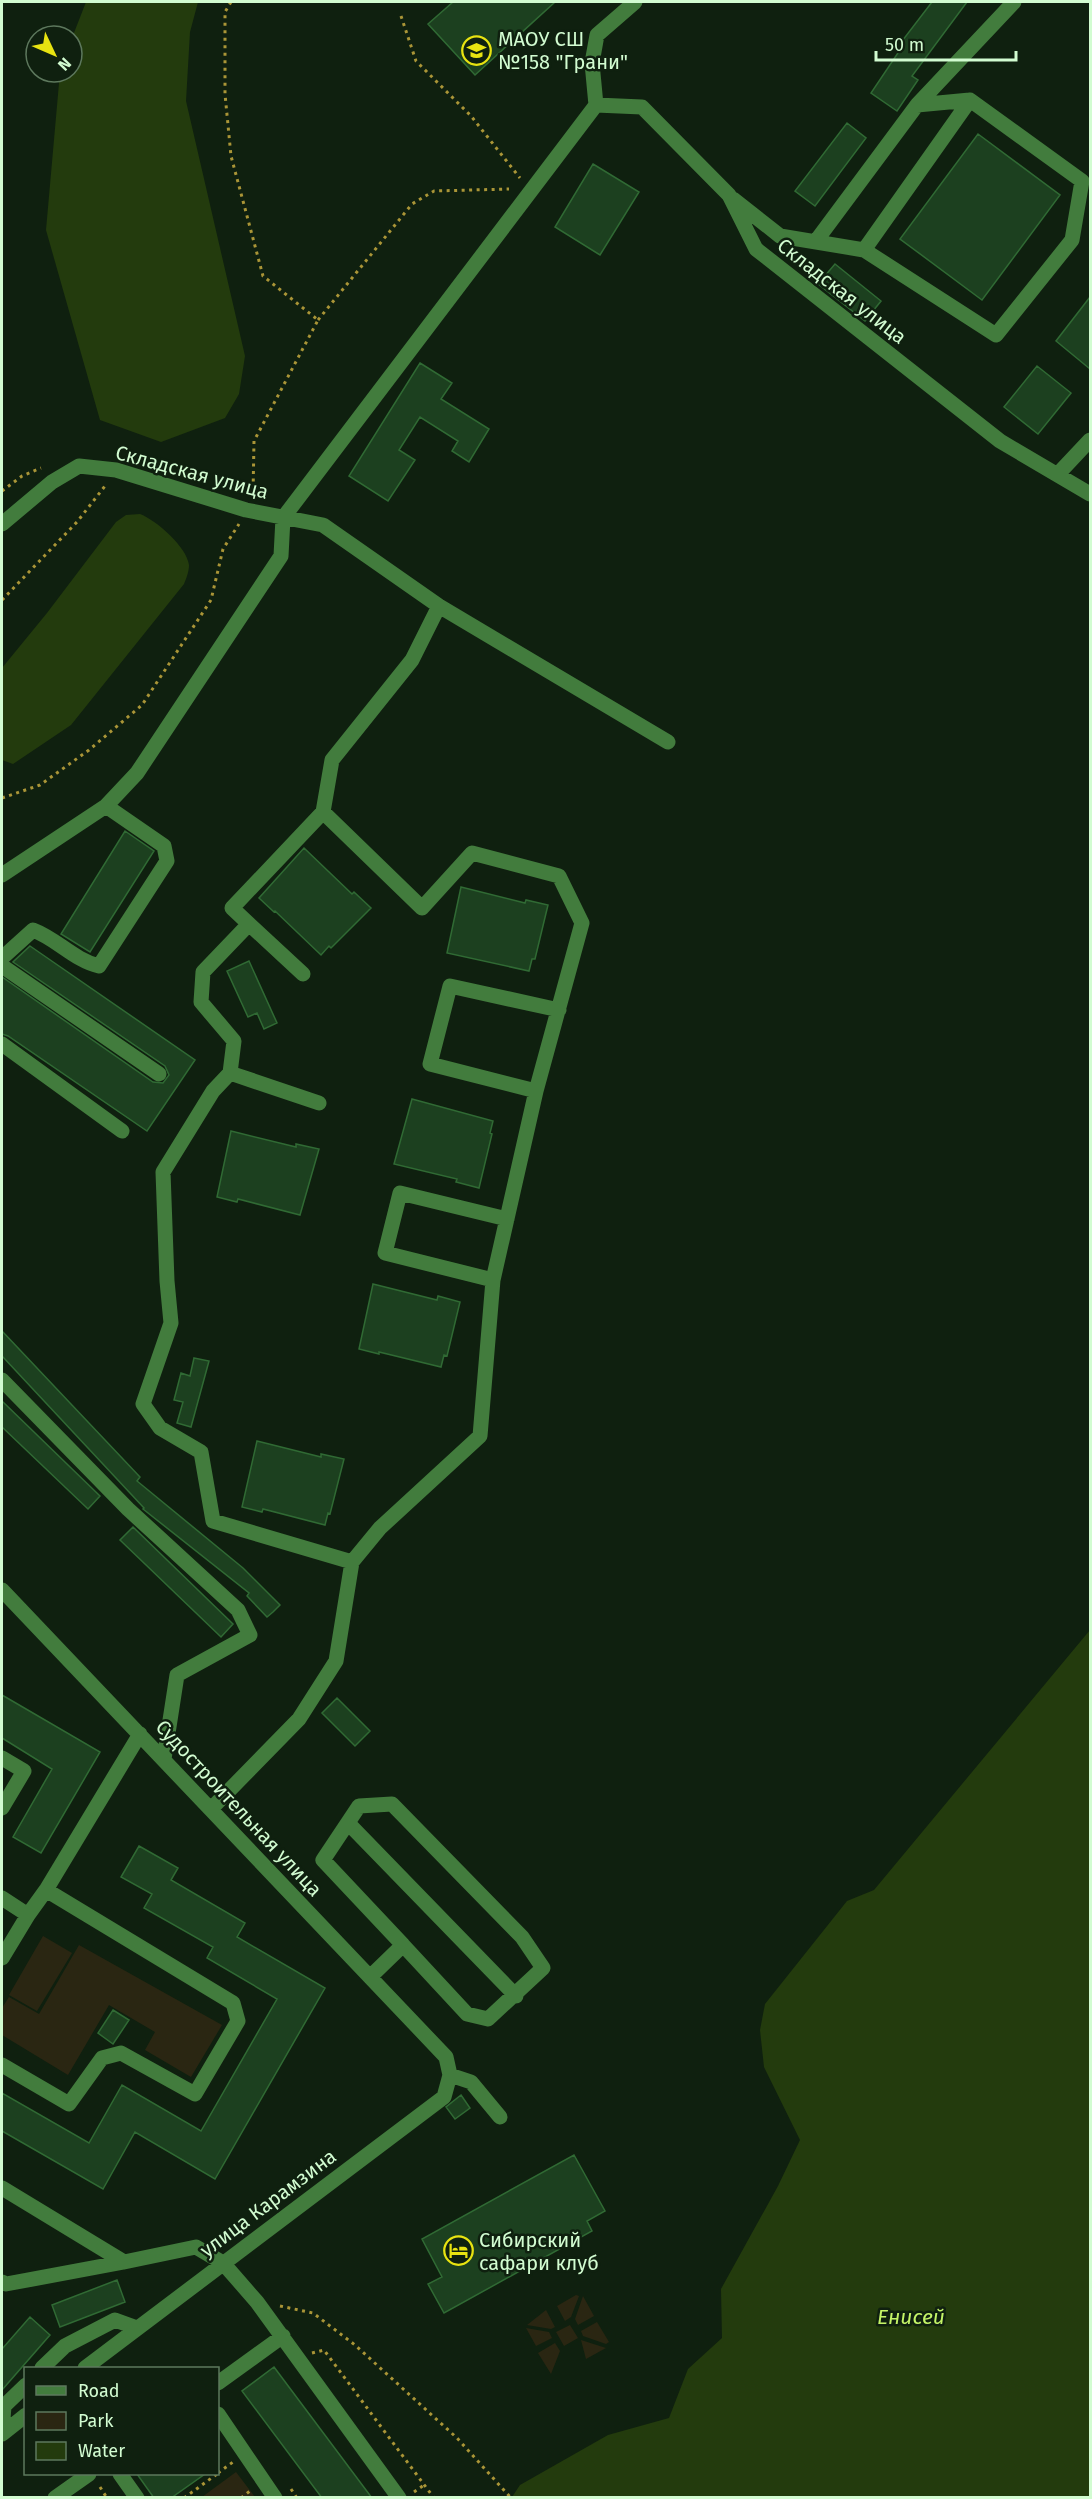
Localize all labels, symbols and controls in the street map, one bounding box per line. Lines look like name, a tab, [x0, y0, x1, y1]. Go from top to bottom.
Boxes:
north arrow	[24, 24, 84, 84]
scale bar	[876, 24, 1016, 62]
place label: МАОУ СШ №158 "Грани"	[498, 27, 628, 74]
school or university icon: МАОУ СШ №158 "Грани"	[461, 34, 493, 66]
text: 50 m	[885, 34, 924, 56]
text: N	[54, 54, 75, 74]
street label: Складская улица	[773, 233, 911, 349]
street label: Складская улица	[113, 440, 271, 504]
street label: Судостроительная улица	[151, 1715, 327, 1901]
street label: улица Карамзина	[195, 2144, 341, 2262]
place label: Сибирский сафари клуб	[479, 2228, 599, 2275]
hotel icon: Сибирский сафари клуб	[442, 2235, 474, 2267]
water label: Енисей	[877, 2304, 945, 2330]
legend	[24, 2367, 219, 2475]
text: Road	[78, 2380, 120, 2402]
text: Park	[78, 2410, 114, 2432]
text: Water	[78, 2440, 125, 2462]

